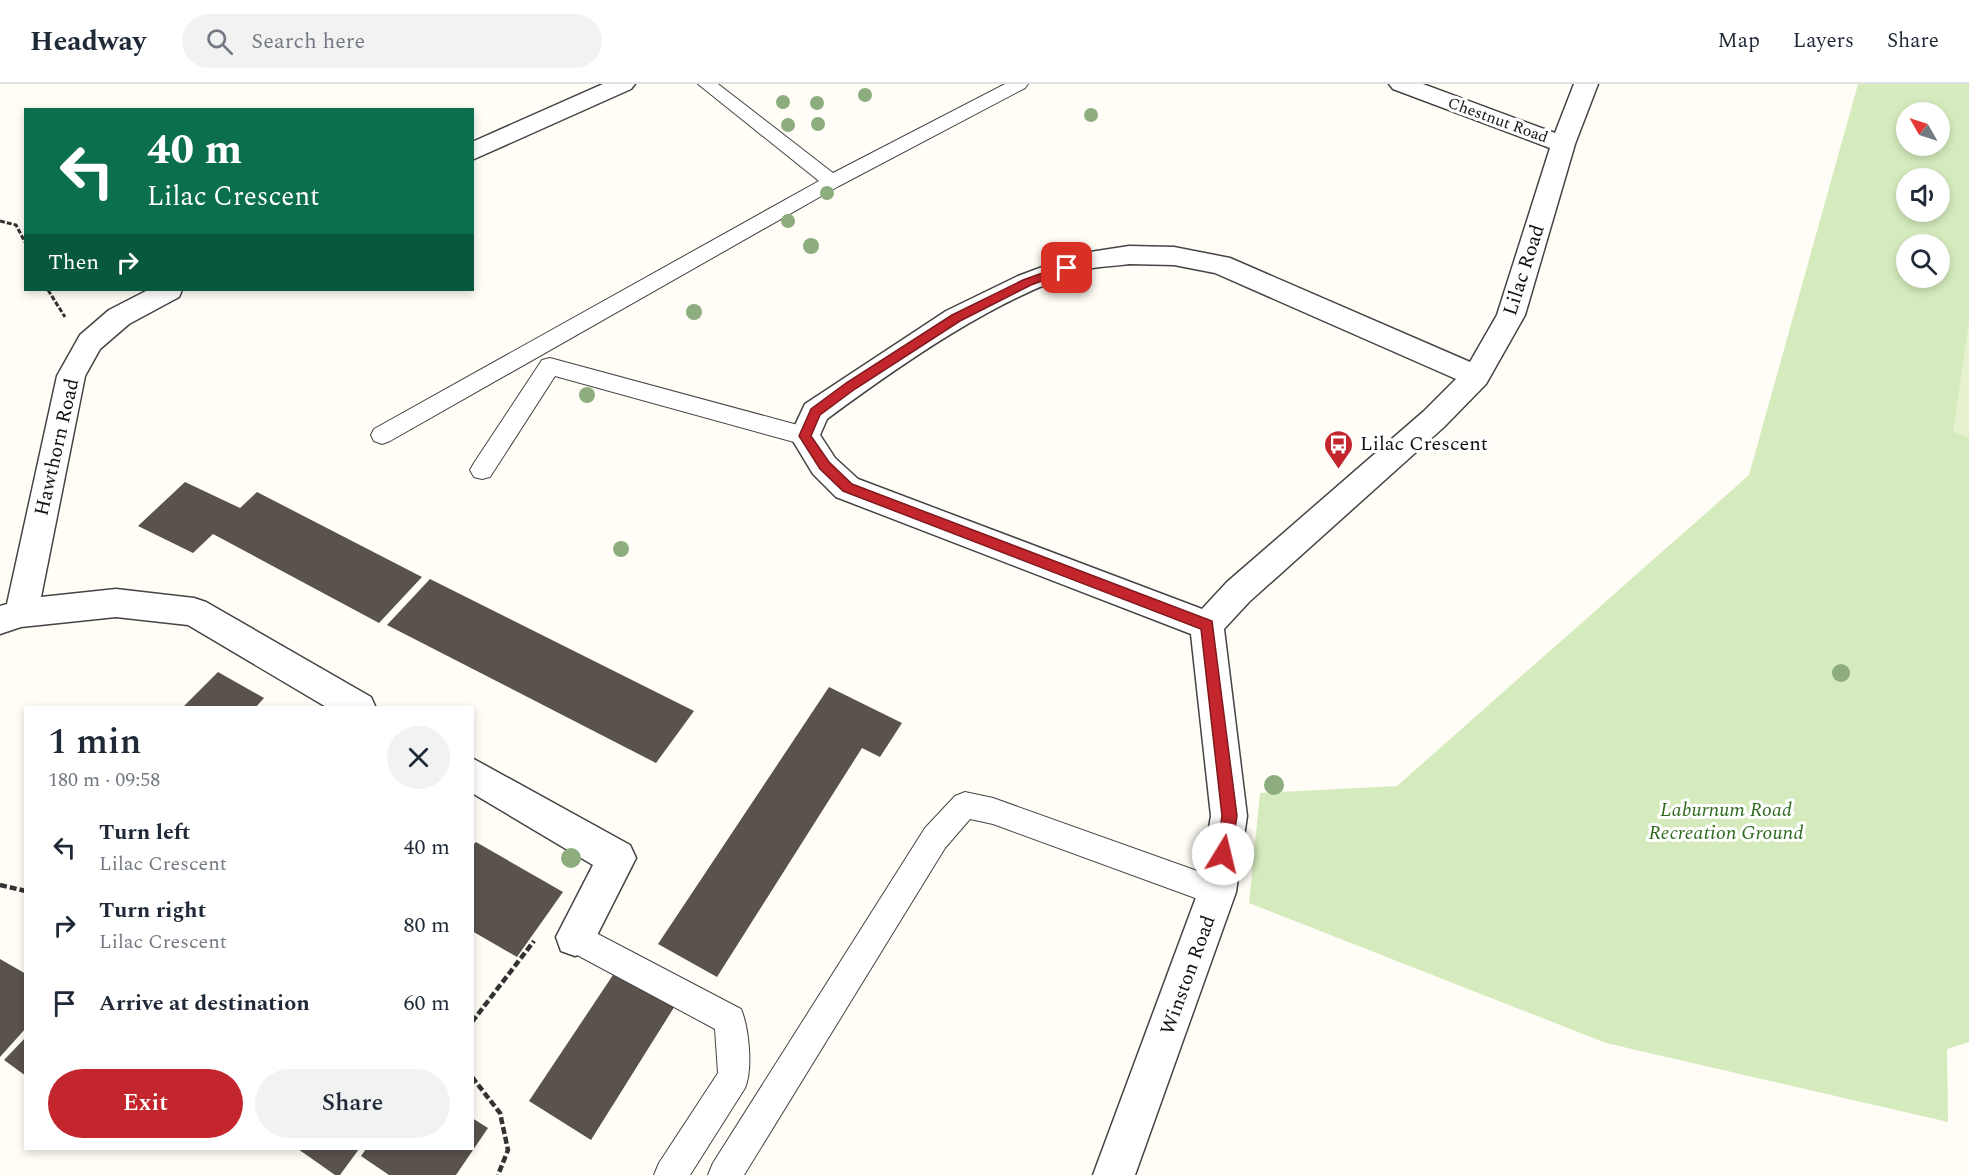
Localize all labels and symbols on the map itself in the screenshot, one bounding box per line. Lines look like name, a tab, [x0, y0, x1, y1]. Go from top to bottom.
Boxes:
street label: Chestnut Road	[1444, 91, 1552, 149]
north arrow	[1896, 102, 1950, 156]
street label: Lilac Road	[1495, 221, 1553, 319]
pin	[1041, 242, 1092, 293]
street label: Hawthorn Road	[27, 375, 87, 519]
bus stop icon: Lilac Crescent	[1323, 428, 1355, 470]
place label: Lilac Crescent	[1360, 429, 1488, 459]
park label: Laburnum Road Recreation Ground	[1649, 795, 1803, 848]
position arrow	[1191, 822, 1255, 886]
street label: Winston Road	[1152, 911, 1224, 1039]

